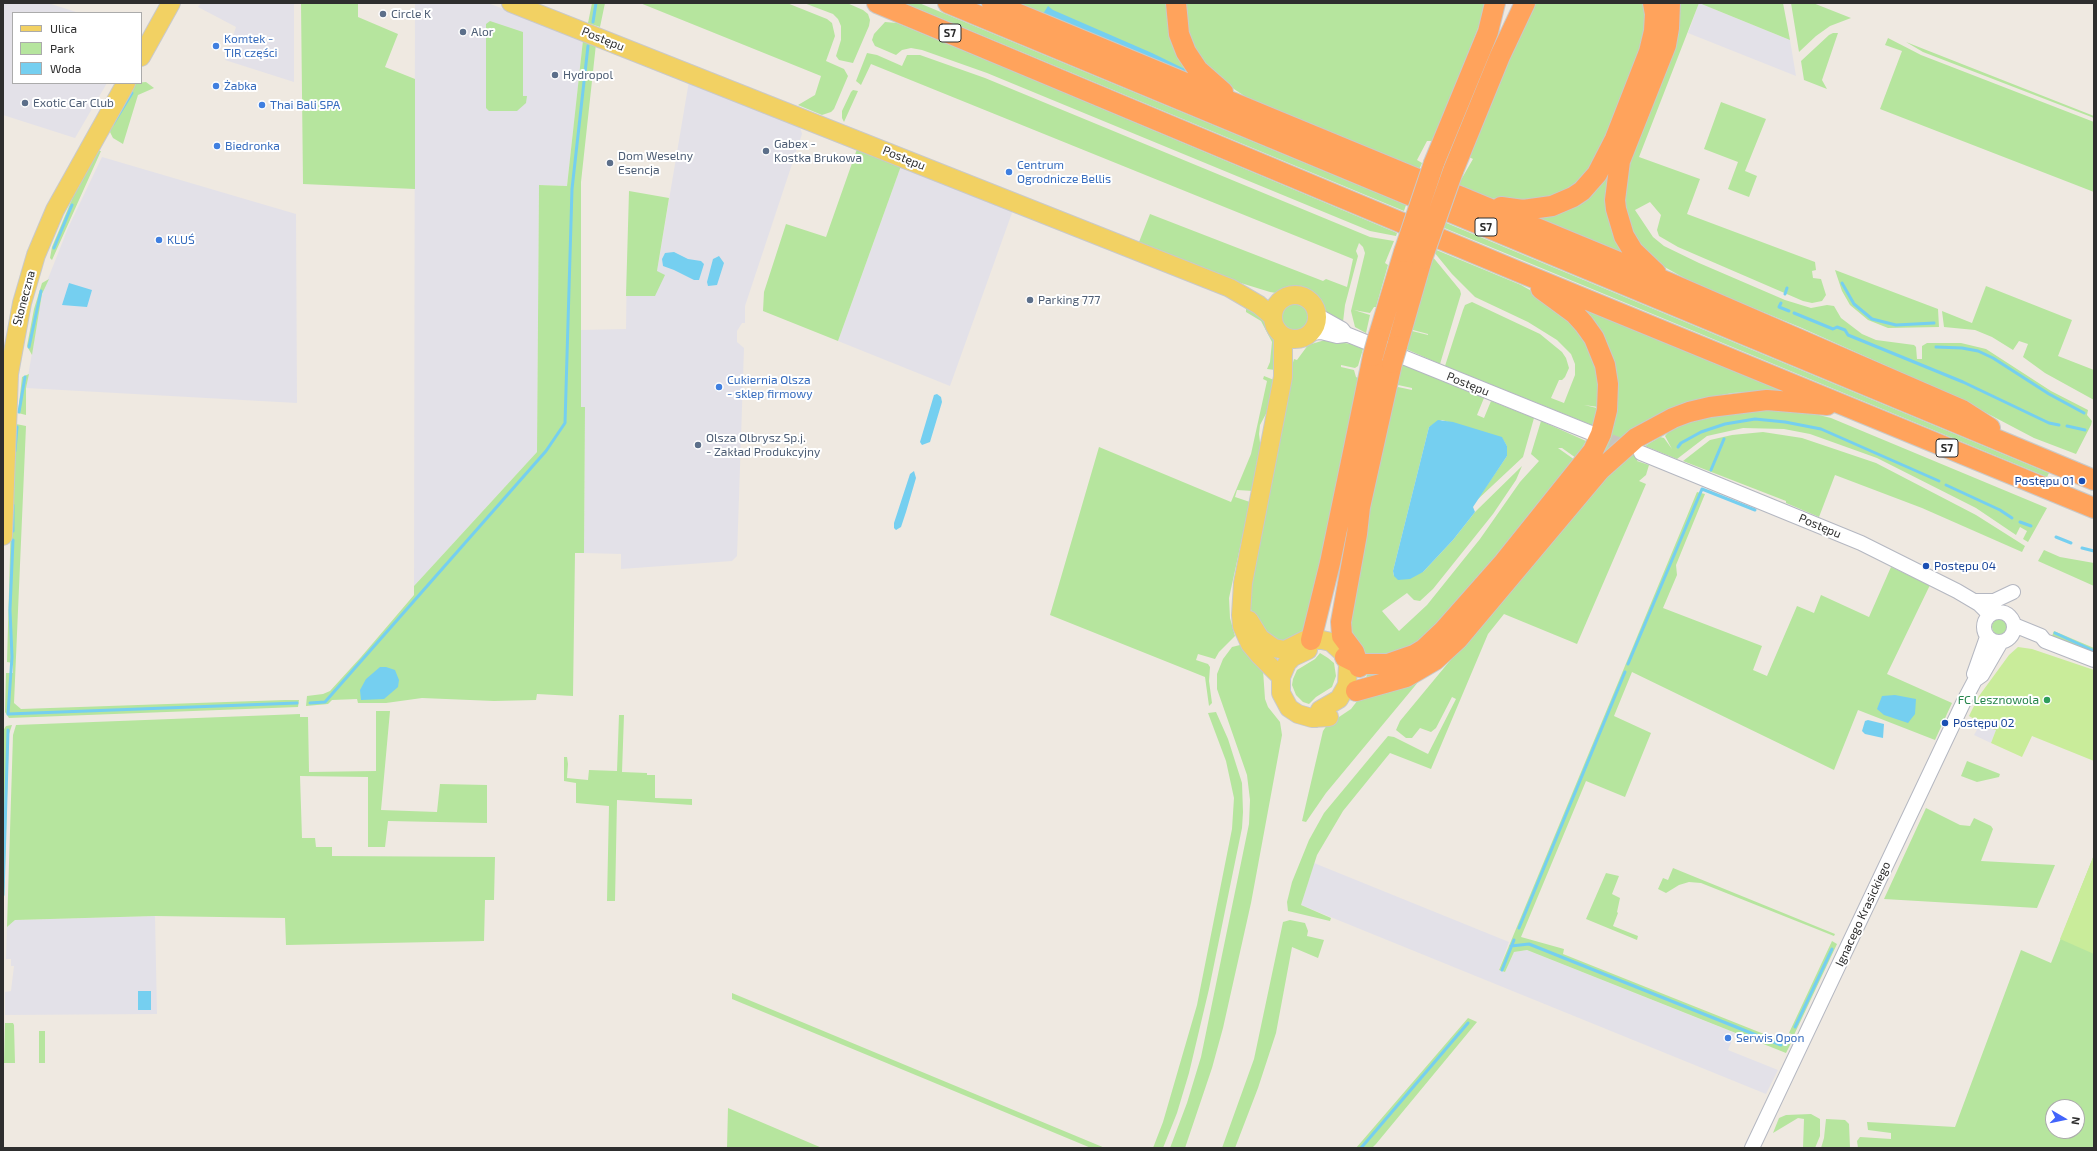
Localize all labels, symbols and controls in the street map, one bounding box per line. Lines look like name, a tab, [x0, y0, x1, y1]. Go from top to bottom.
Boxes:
place label: Circle K	[391, 7, 431, 21]
marker: Circle K	[378, 9, 388, 19]
legend	[12, 12, 142, 84]
text: Ulica	[50, 21, 77, 35]
street label: Postępu	[580, 24, 626, 54]
road number: S7	[939, 24, 961, 42]
place label: Alor	[471, 25, 494, 39]
marker: Alor	[458, 27, 468, 37]
place label: Komtek - TIR części	[224, 32, 278, 60]
text: Park	[50, 41, 75, 55]
marker: Komtek - TIR części	[211, 41, 221, 51]
text: Woda	[50, 61, 81, 75]
place label: Hydropol	[563, 68, 613, 82]
marker: Hydropol	[550, 70, 560, 80]
place label: Żabka	[224, 79, 257, 93]
marker: Żabka	[211, 81, 221, 91]
place label: Exotic Car Club	[33, 96, 114, 110]
marker: Exotic Car Club	[20, 98, 30, 108]
place label: Thai Bali SPA	[270, 98, 340, 112]
marker: Thai Bali SPA	[257, 100, 267, 110]
place label: Gabex - Kostka Brukowa	[774, 137, 862, 165]
place label: Biedronka	[225, 139, 280, 153]
marker: Biedronka	[212, 141, 222, 151]
street label: Postępu	[881, 143, 927, 173]
marker: Gabex - Kostka Brukowa	[761, 146, 771, 156]
place label: Dom Weselny Esencja	[618, 149, 693, 177]
marker: Dom Weselny Esencja	[605, 158, 615, 168]
place label: Centrum Ogrodnicze Bellis	[1017, 158, 1111, 186]
marker: Centrum Ogrodnicze Bellis	[1004, 167, 1014, 177]
road number: S7	[1475, 218, 1497, 236]
place label: KLUŚ	[167, 233, 195, 247]
marker: KLUŚ	[154, 235, 164, 245]
street label: Słoneczna	[10, 269, 38, 327]
place label: Parking 777	[1038, 293, 1100, 307]
marker: Parking 777	[1025, 295, 1035, 305]
street label: Postępu	[1445, 369, 1491, 399]
place label: Cukiernia Olsza - sklep firmowy	[727, 373, 813, 401]
marker: Cukiernia Olsza - sklep firmowy	[714, 382, 724, 392]
place label: Olsza Olbrysz Sp.j. - Zakład Produkcyjny	[706, 431, 820, 459]
road number: S7	[1936, 439, 1958, 457]
marker: Olsza Olbrysz Sp.j. - Zakład Produkcyjny	[693, 440, 703, 450]
place label: Postępu 01	[2015, 474, 2074, 488]
marker: Postępu 01	[2077, 476, 2087, 486]
street label: Postępu	[1797, 511, 1843, 541]
place label: Postępu 04	[1934, 559, 1996, 573]
marker: Postępu 04	[1921, 561, 1931, 571]
place label: FC Lesznowola	[1958, 693, 2039, 707]
marker: FC Lesznowola	[2042, 695, 2052, 705]
place label: Postępu 02	[1953, 716, 2014, 730]
marker: Postępu 02	[1940, 718, 1950, 728]
street label: Ignacego Krasickiego	[1832, 859, 1894, 969]
place label: Serwis Opon	[1736, 1031, 1804, 1045]
marker: Serwis Opon	[1723, 1033, 1733, 1043]
north arrow	[2045, 1099, 2085, 1139]
text: N	[2069, 1116, 2083, 1126]

